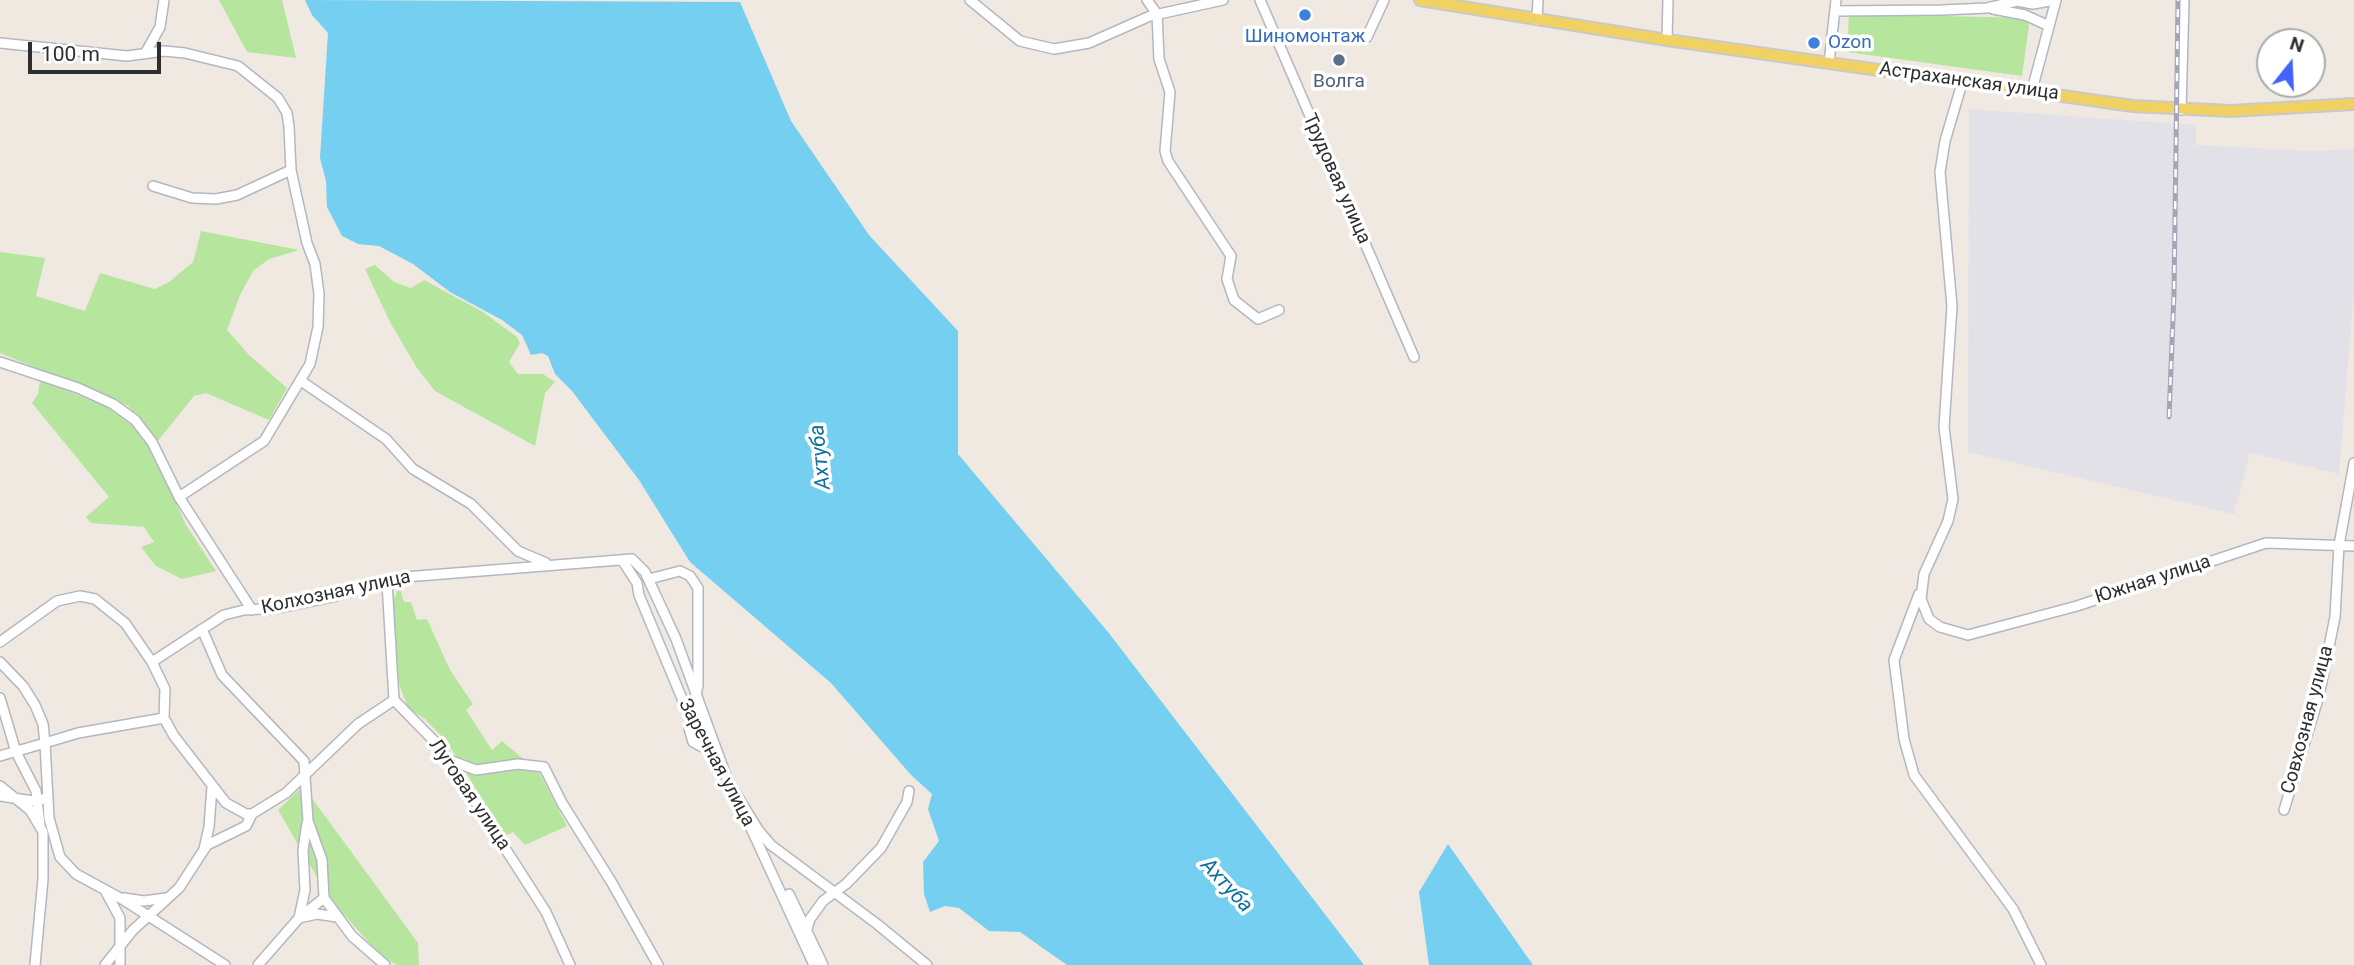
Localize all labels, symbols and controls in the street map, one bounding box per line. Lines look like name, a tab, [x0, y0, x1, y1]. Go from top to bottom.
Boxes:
marker: Шиномонтаж	[1297, 7, 1313, 23]
place label: Шиномонтаж	[1245, 26, 1365, 48]
scale bar	[32, 28, 164, 72]
north arrow	[2256, 28, 2326, 98]
text: N	[2287, 31, 2307, 57]
place label: Ozon	[1828, 32, 1872, 54]
marker: Ozon	[1806, 35, 1822, 51]
text: 100 m	[41, 42, 100, 66]
marker: Волга	[1331, 52, 1347, 68]
street label: Астраханская улица	[1878, 58, 2060, 106]
place label: Волга	[1313, 71, 1365, 93]
street label: Трудовая улица	[1297, 110, 1375, 248]
water label: Ахтуба	[805, 423, 837, 491]
street label: Южная улица	[2092, 551, 2214, 609]
street label: Колхозная улица	[259, 566, 413, 620]
street label: Совхозная улица	[2277, 643, 2339, 797]
street label: Заречная улица	[673, 695, 759, 831]
street label: Луговая улица	[423, 735, 515, 855]
water label: Ахтуба	[1195, 854, 1257, 918]

